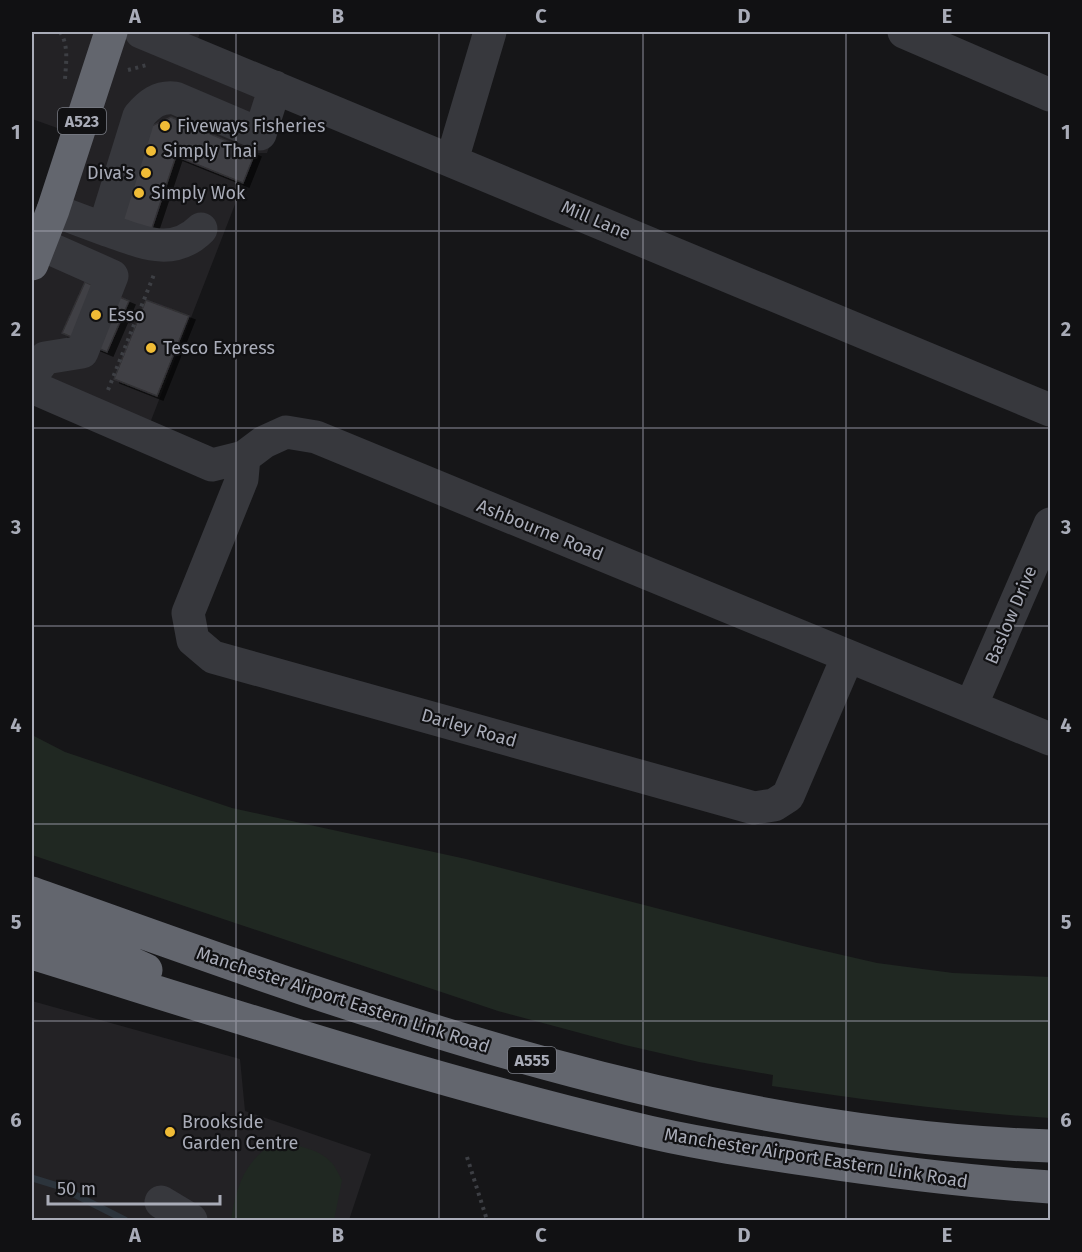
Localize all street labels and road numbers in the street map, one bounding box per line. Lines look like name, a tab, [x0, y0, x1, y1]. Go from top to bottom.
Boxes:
road number: A523	[58, 108, 106, 134]
street label: Mill Lane	[558, 196, 634, 244]
street label: Ashbourne Road	[474, 495, 606, 565]
street label: Baslow Drive	[980, 563, 1042, 667]
street label: Darley Road	[419, 704, 519, 752]
street label: Manchester Airport Eastern Link Road	[194, 942, 492, 1058]
road number: A555	[508, 1047, 556, 1073]
street label: Manchester Airport Eastern Link Road	[663, 1123, 969, 1193]

